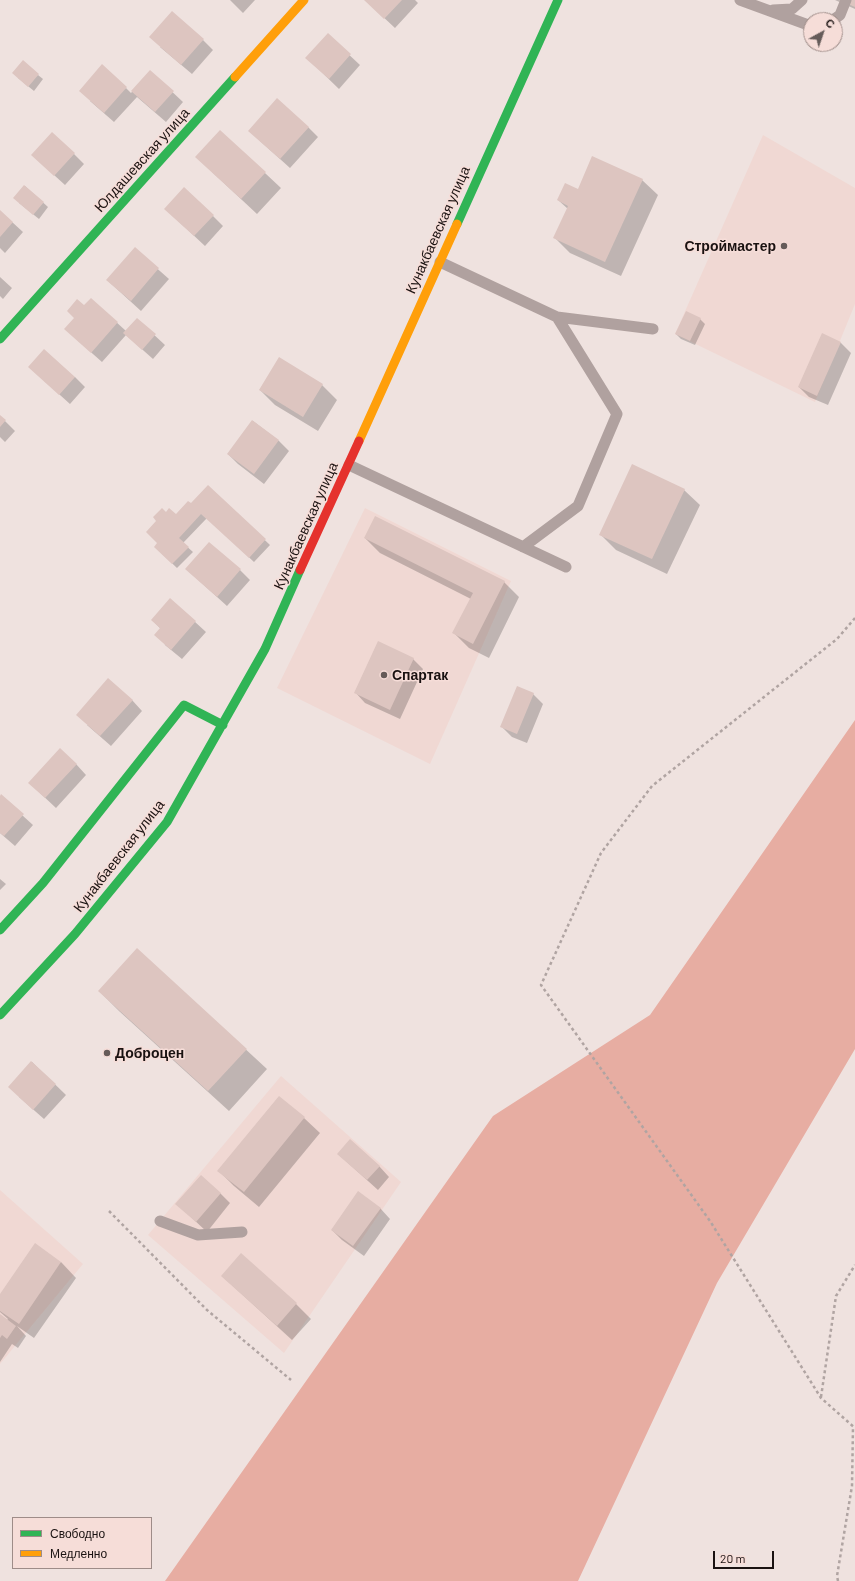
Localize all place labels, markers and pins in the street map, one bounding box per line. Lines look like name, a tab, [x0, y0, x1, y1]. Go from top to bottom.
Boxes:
place label: Строймастер	[684, 238, 776, 254]
marker: Строймастер	[779, 241, 789, 251]
place label: Спартак	[392, 667, 448, 683]
marker: Спартак	[379, 670, 389, 680]
place label: Доброцен	[115, 1045, 184, 1061]
marker: Доброцен	[102, 1048, 112, 1058]

